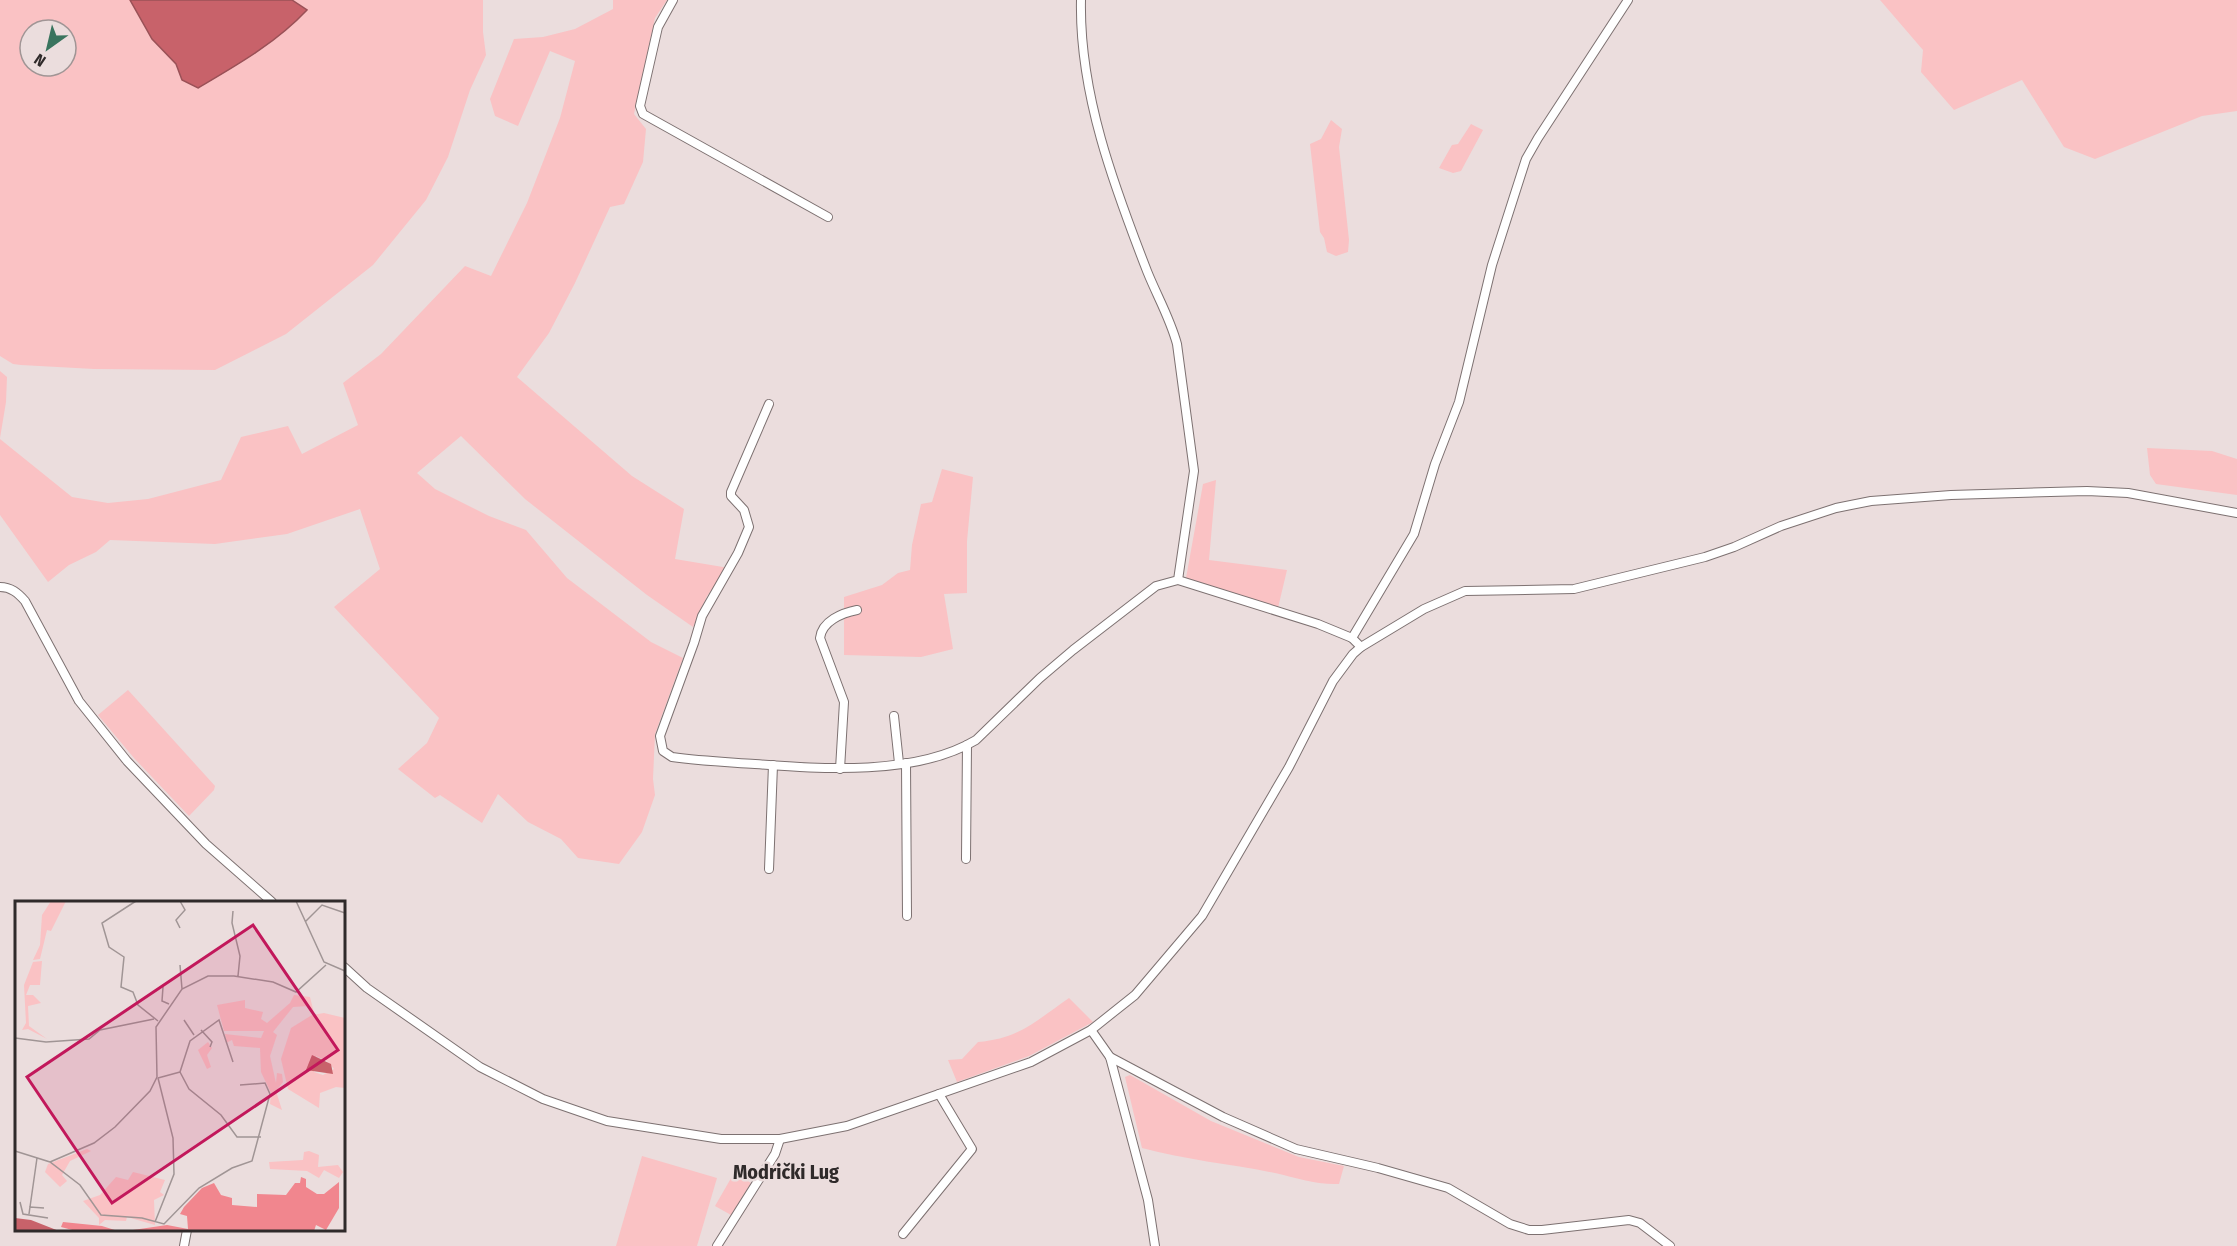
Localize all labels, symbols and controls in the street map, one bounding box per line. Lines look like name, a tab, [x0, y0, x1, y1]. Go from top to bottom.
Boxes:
north arrow	[18, 18, 78, 78]
text: N	[31, 49, 49, 71]
inset map	[15, 901, 345, 1231]
district label: Modrički Lug	[733, 1160, 839, 1184]

